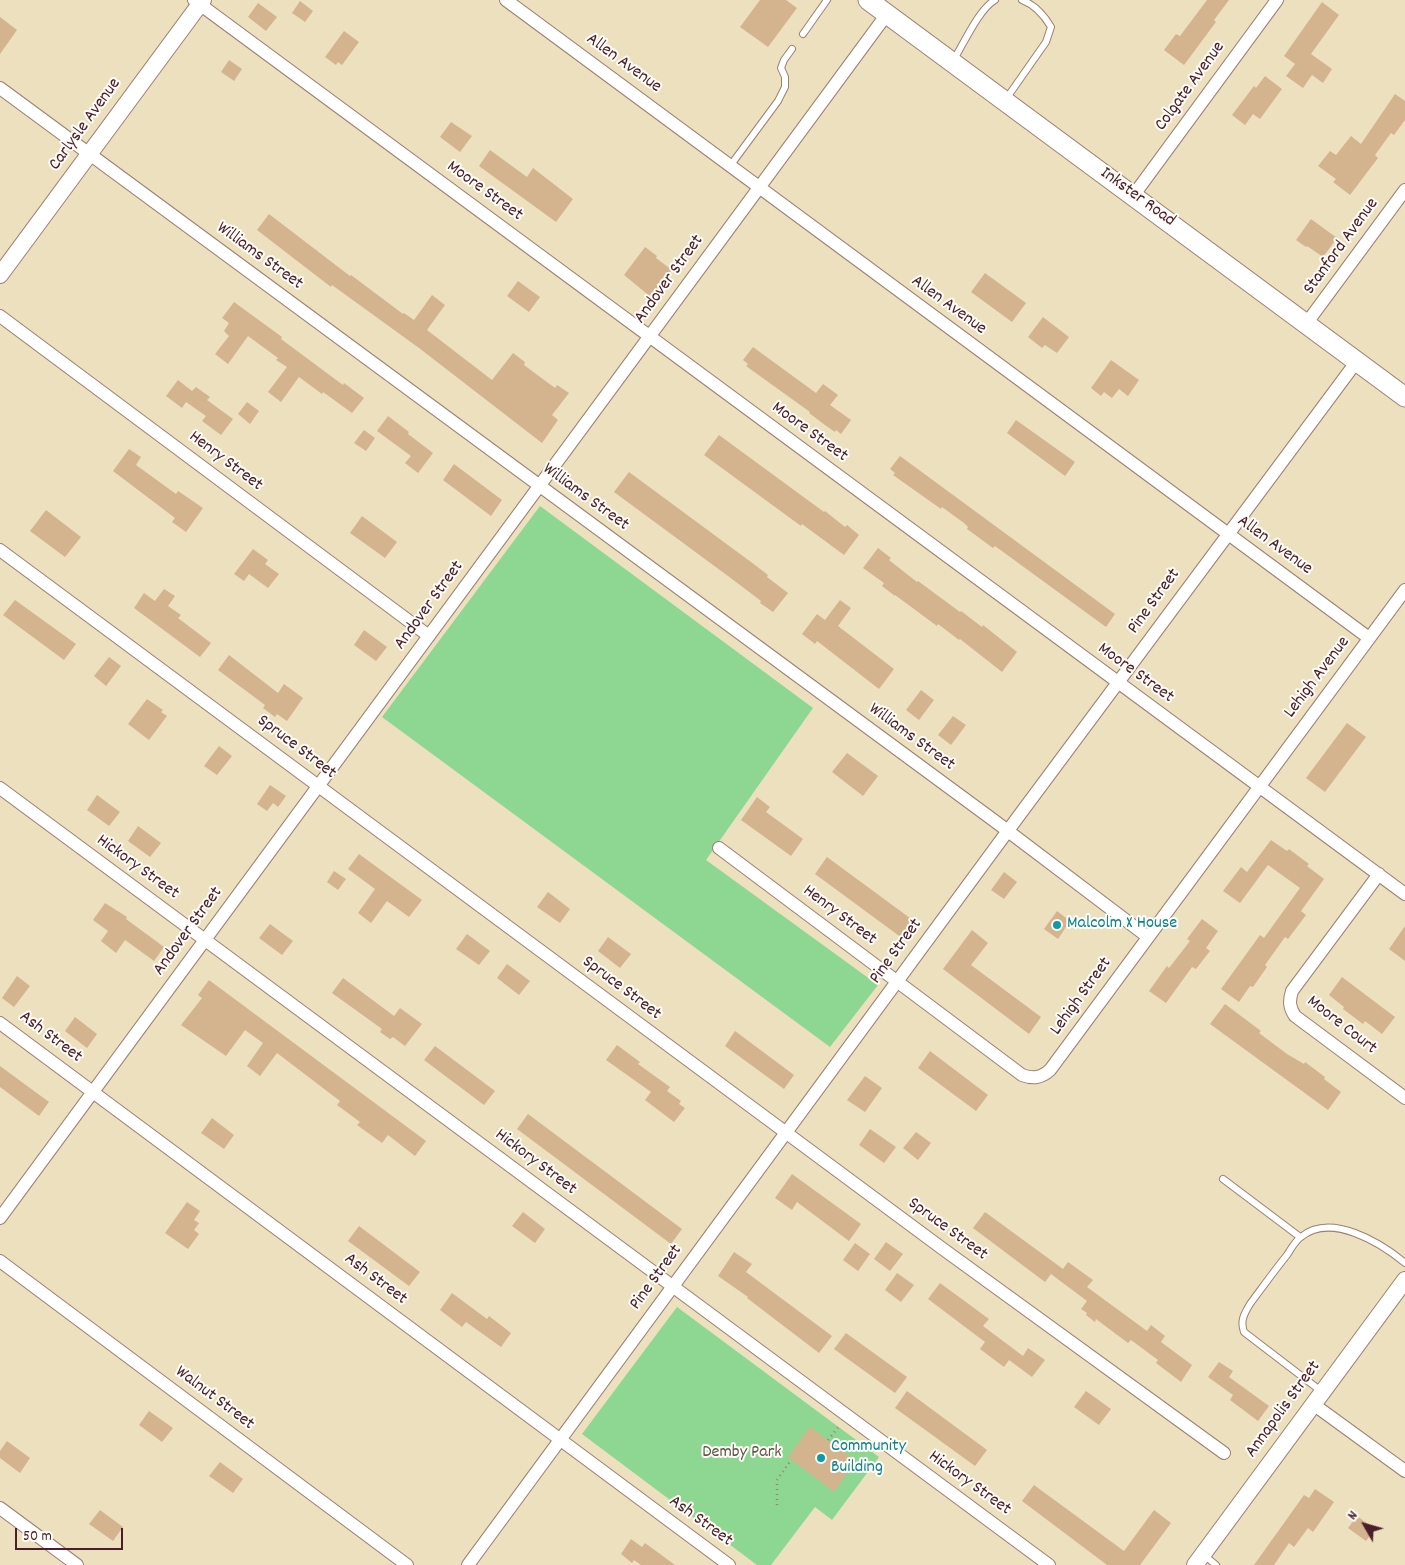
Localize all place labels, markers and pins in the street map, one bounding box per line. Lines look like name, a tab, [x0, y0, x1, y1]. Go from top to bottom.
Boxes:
place label: Malcolm X House	[1067, 914, 1177, 936]
marker: Malcolm X House	[1051, 919, 1063, 931]
place label: Community Building	[831, 1437, 906, 1480]
marker: Community Building	[815, 1452, 827, 1464]

